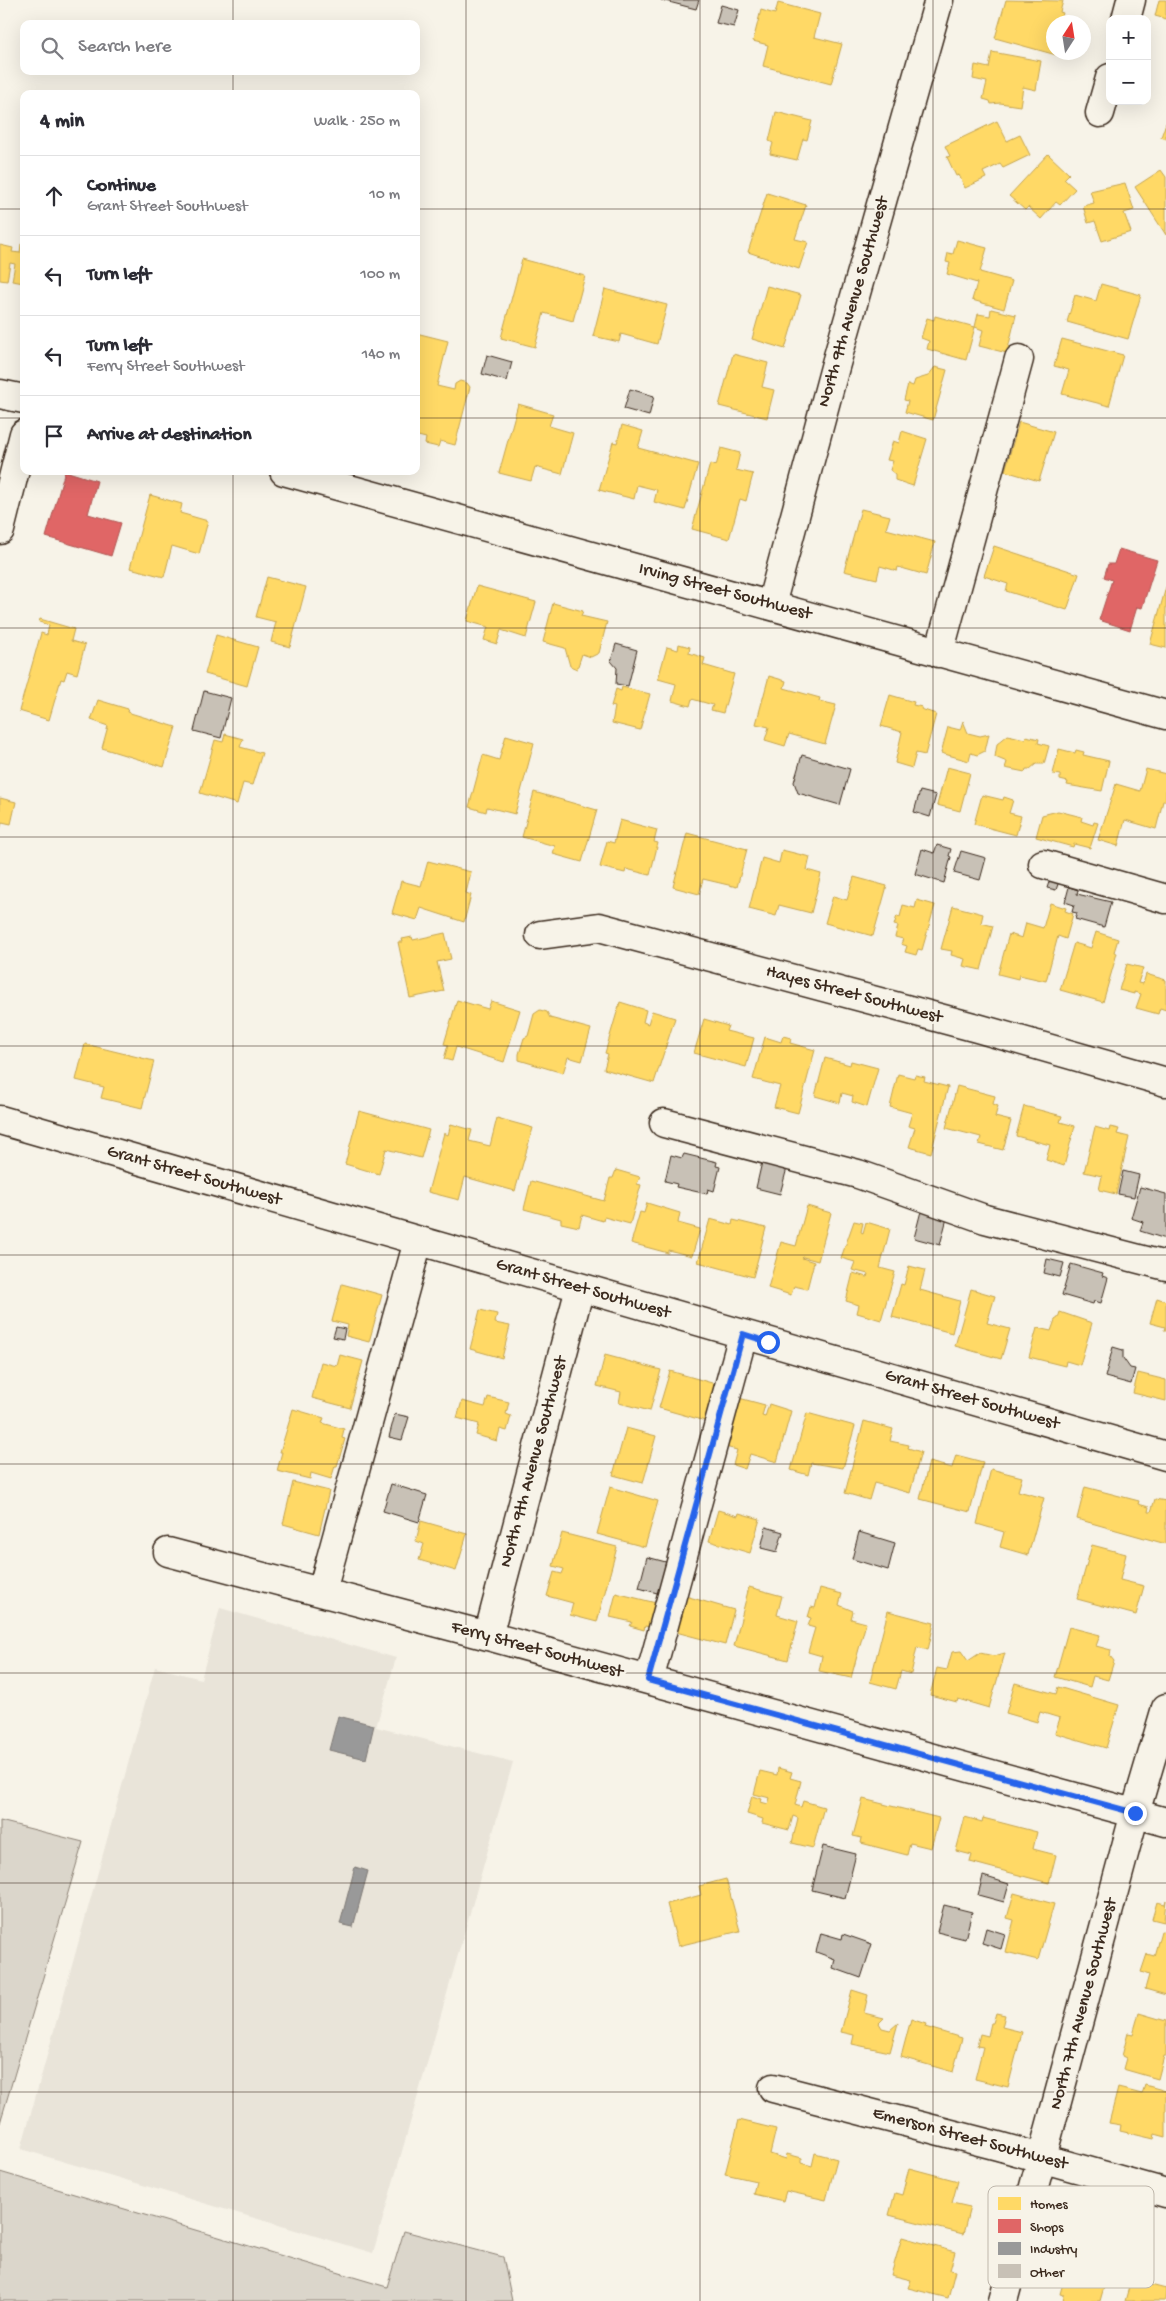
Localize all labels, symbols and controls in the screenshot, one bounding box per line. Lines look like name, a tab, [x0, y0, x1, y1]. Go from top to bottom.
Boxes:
north arrow	[1046, 15, 1091, 60]
map controls	[1106, 15, 1151, 105]
button: +	[1106, 15, 1151, 60]
search box	[20, 20, 420, 75]
icon: search	[38, 34, 66, 62]
text: Search here	[78, 36, 172, 59]
button: −	[1106, 60, 1151, 105]
text: 4 min	[40, 110, 84, 135]
text: Walk · 250 m	[314, 113, 400, 132]
text: Continue	[87, 175, 156, 198]
icon: ahead	[40, 182, 68, 210]
text: 10 m	[369, 186, 400, 205]
street label: North 9th Avenue Southwest	[814, 193, 895, 410]
text: Grant Street Southwest	[87, 198, 247, 217]
icon: left	[40, 262, 68, 290]
text: Turn left	[87, 264, 151, 287]
text: 100 m	[360, 266, 400, 285]
text: Turn left	[87, 335, 151, 358]
icon: left	[40, 342, 68, 370]
text: 140 m	[362, 346, 400, 365]
text: Ferry Street Southwest	[87, 358, 244, 377]
icon: arrive	[40, 422, 68, 450]
text: Arrive at destination	[87, 424, 251, 447]
street label: Irving Street Southwest	[636, 559, 815, 626]
street label: Hayes Street Southwest	[763, 961, 946, 1029]
street label: Grant Street Southwest	[104, 1141, 285, 1211]
street label: Grant Street Southwest	[493, 1254, 674, 1324]
route start	[757, 1331, 780, 1354]
street label: North 9th Avenue Southwest	[496, 1353, 573, 1570]
street label: Grant Street Southwest	[882, 1365, 1063, 1435]
street label: Ferry Street Southwest	[448, 1617, 627, 1683]
route end	[1124, 1802, 1147, 1825]
street label: North 7th Avenue Southwest	[1046, 1894, 1123, 2112]
street label: Emerson Street Southwest	[870, 2103, 1071, 2176]
legend	[988, 2186, 1154, 2288]
text: Homes	[1030, 2197, 1068, 2214]
text: Shops	[1030, 2220, 1064, 2237]
text: Industry	[1030, 2242, 1078, 2259]
text: Other	[1030, 2265, 1065, 2282]

